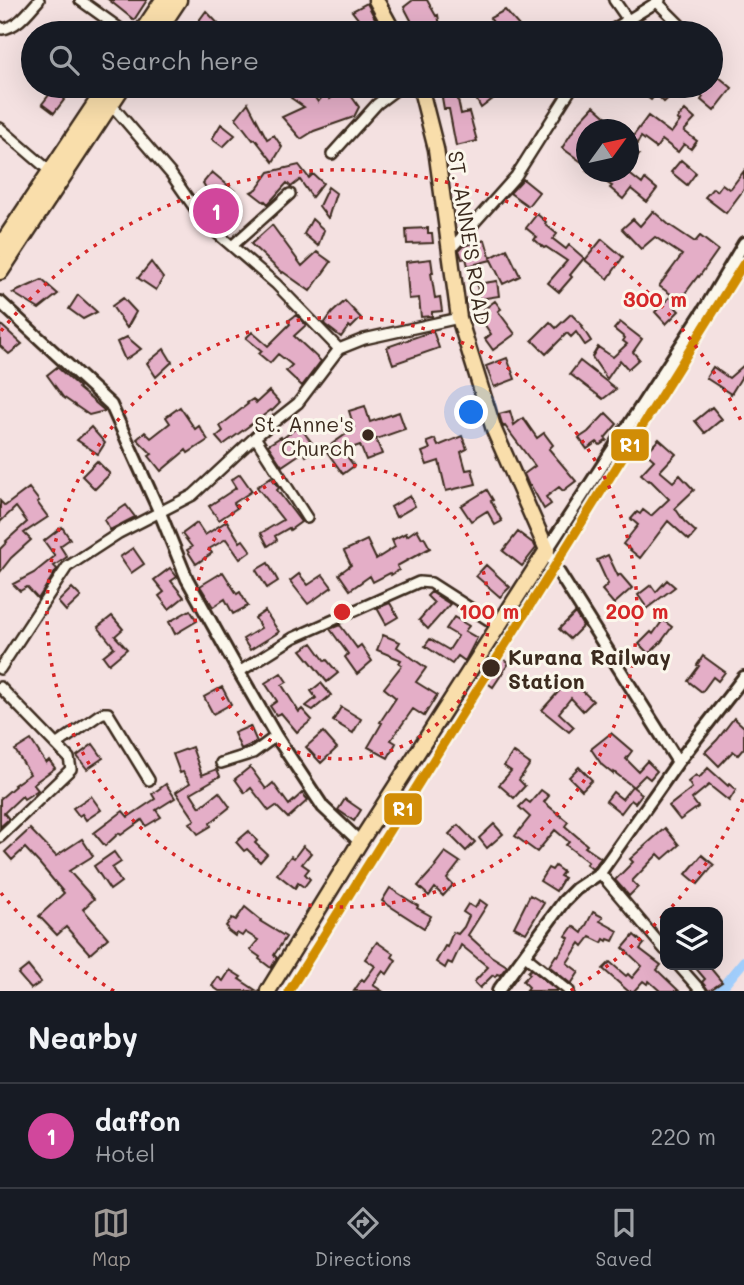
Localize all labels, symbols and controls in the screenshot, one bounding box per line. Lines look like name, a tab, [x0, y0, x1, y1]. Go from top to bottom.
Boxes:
search box	[21, 21, 723, 98]
icon: search	[45, 41, 83, 79]
text: Search here	[101, 43, 259, 77]
north arrow	[576, 119, 639, 182]
street label: ST. ANNE'S ROAD	[443, 149, 497, 327]
pin: 1	[193, 185, 239, 237]
text: 300 m	[623, 285, 687, 312]
your location	[454, 395, 488, 429]
place label: St. Anne's Church	[254, 410, 354, 461]
marker: St. Anne's Church	[360, 427, 376, 443]
line badge: R1	[610, 428, 650, 462]
text: R1	[619, 432, 641, 457]
text: 100 m	[459, 597, 519, 624]
text: 200 m	[606, 597, 668, 624]
centre of rings	[330, 600, 354, 624]
place label: Kurana Railway Station	[508, 643, 671, 694]
marker: Kurana Railway Station	[480, 657, 502, 679]
line badge: R1	[383, 792, 423, 826]
text: R1	[392, 796, 414, 821]
map controls	[660, 907, 723, 970]
button: layers	[660, 907, 723, 970]
text: Nearby	[28, 1017, 138, 1057]
text: daffon	[95, 1104, 180, 1138]
text: 1	[46, 1121, 56, 1151]
text: 220 m	[650, 1121, 716, 1151]
text: Hotel	[95, 1138, 155, 1168]
tab: Map	[92, 1204, 131, 1271]
tab: Directions	[315, 1204, 411, 1271]
tab: Saved	[596, 1204, 652, 1271]

